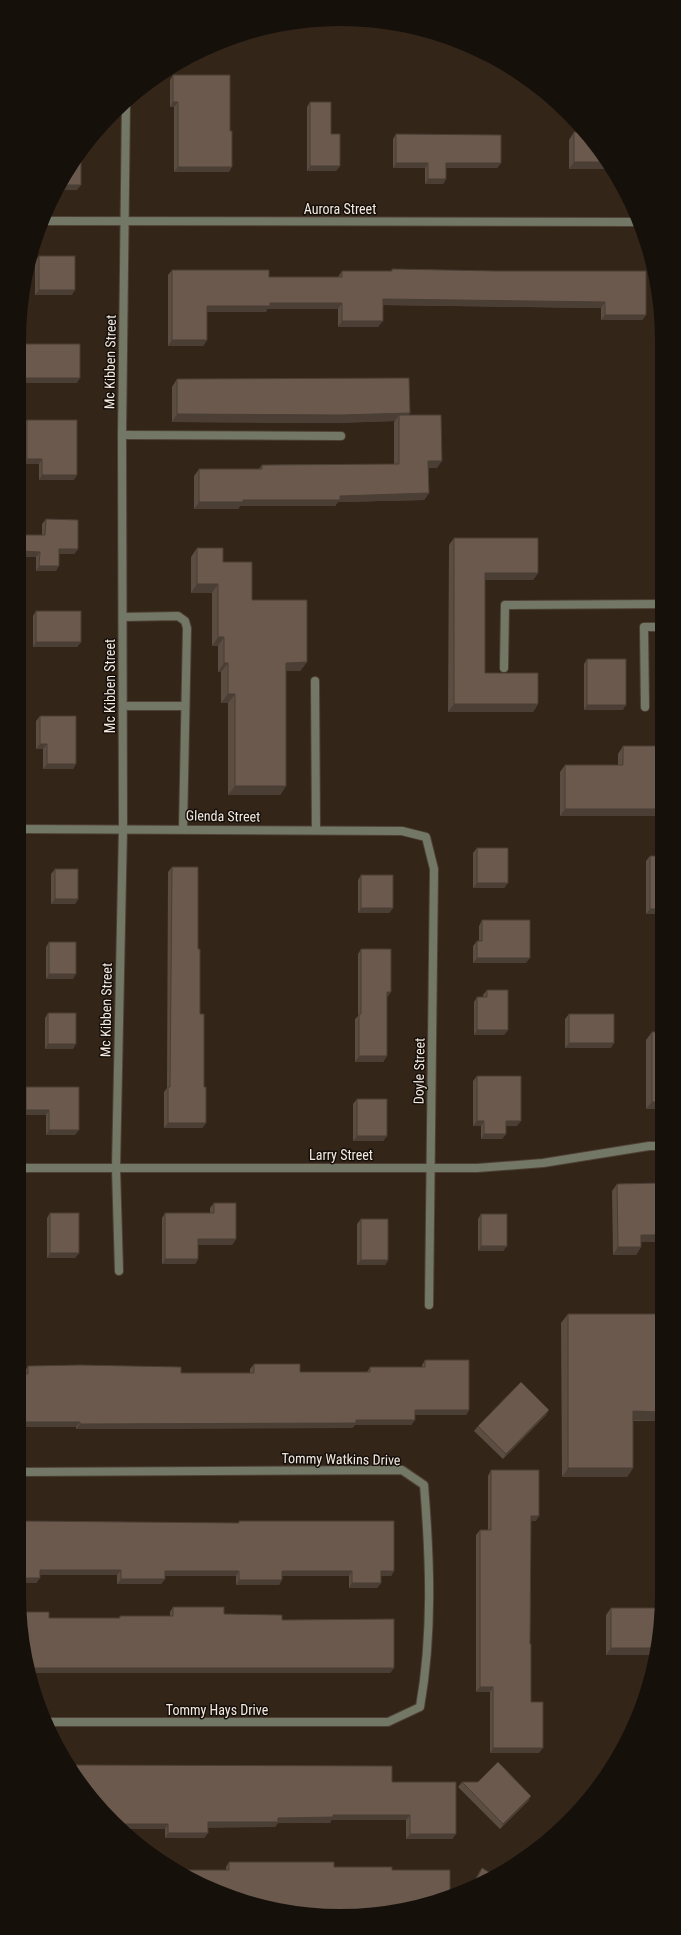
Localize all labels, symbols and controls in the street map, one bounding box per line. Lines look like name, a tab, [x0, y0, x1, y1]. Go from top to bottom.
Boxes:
street label: Aurora Street	[304, 201, 376, 217]
street label: Mc Kibben Street	[101, 315, 119, 409]
street label: Mc Kibben Street	[102, 639, 118, 733]
street label: Glenda Street	[186, 807, 260, 825]
street label: Mc Kibben Street	[97, 963, 115, 1057]
street label: Doyle Street	[410, 1038, 428, 1104]
street label: Larry Street	[309, 1147, 373, 1163]
street label: Tommy Watkins Drive	[281, 1450, 401, 1468]
street label: Tommy Hays Drive	[166, 1702, 269, 1718]

